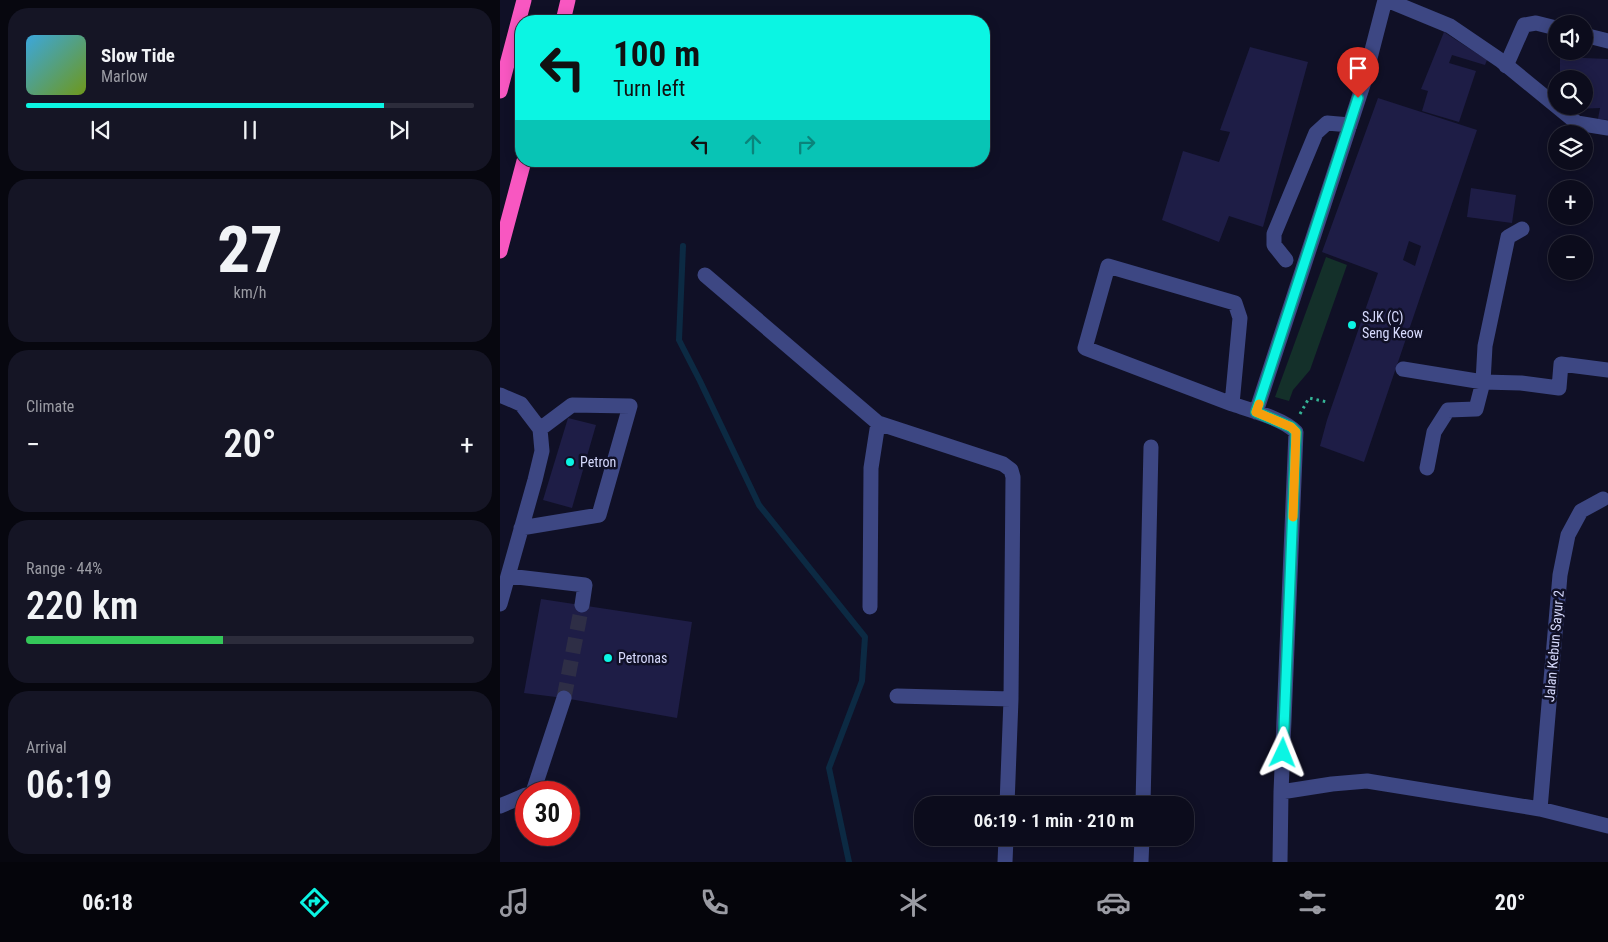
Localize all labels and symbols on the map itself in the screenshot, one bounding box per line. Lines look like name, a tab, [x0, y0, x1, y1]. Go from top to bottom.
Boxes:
pin	[1337, 47, 1379, 98]
place label: SJK (C) Seng Keow	[1362, 309, 1423, 341]
marker: SJK (C) Seng Keow	[1346, 319, 1358, 331]
place label: Petron	[580, 454, 616, 470]
marker: Petron	[564, 456, 576, 468]
street label: Jalan Kebun Sayur 2	[1541, 589, 1567, 702]
place label: Petronas	[618, 650, 667, 666]
marker: Petronas	[602, 652, 614, 664]
position arrow	[1256, 726, 1308, 778]
speed limit sign: 30	[515, 781, 580, 846]

